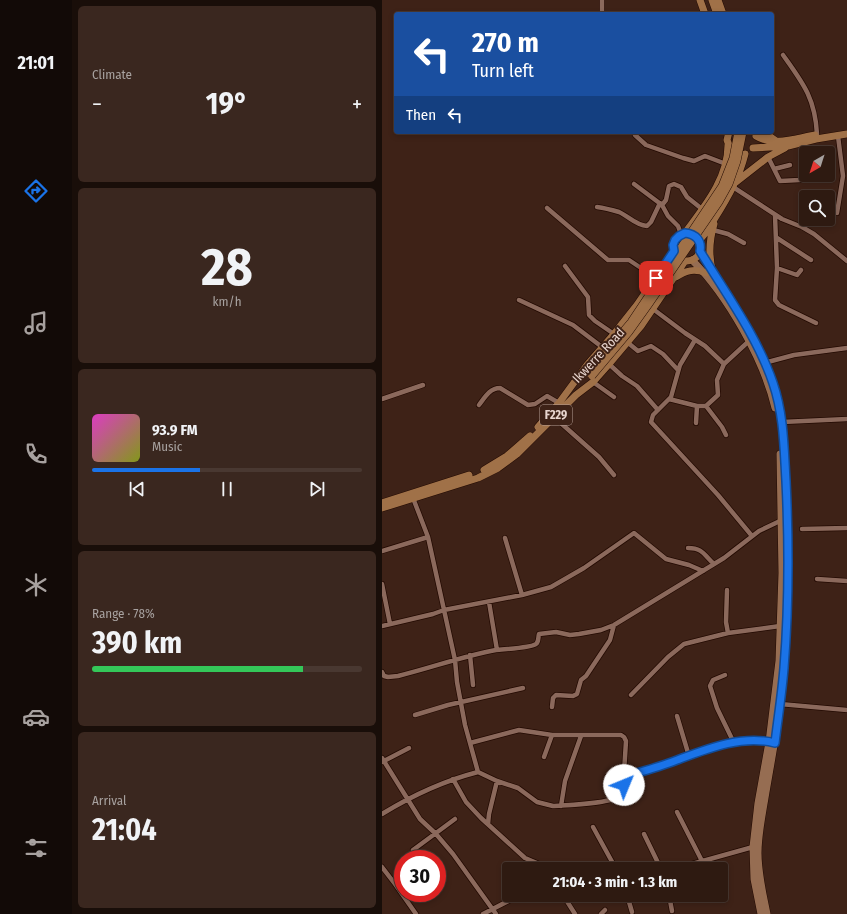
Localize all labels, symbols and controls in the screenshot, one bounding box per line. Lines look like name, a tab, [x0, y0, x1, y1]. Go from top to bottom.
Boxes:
text: 270 m	[472, 26, 539, 59]
icon: left	[406, 28, 458, 80]
text: 21:01	[18, 52, 54, 74]
text: Turn left	[472, 60, 534, 82]
text: Climate	[92, 67, 132, 82]
text: 19°	[206, 86, 248, 122]
text: −	[92, 91, 102, 118]
text: +	[352, 91, 362, 118]
icon: left	[444, 104, 466, 126]
text: Then	[406, 106, 436, 124]
north arrow	[799, 146, 835, 182]
map controls	[799, 146, 835, 226]
icon: directions	[22, 177, 50, 205]
button: search	[799, 190, 835, 226]
text: 28	[201, 236, 253, 299]
pin	[639, 261, 673, 295]
icon: arrive	[645, 267, 667, 289]
text: km/h	[213, 294, 242, 309]
icon: music	[22, 309, 50, 337]
street label: Ikwerre Road	[569, 325, 628, 386]
road number: F229	[540, 405, 572, 425]
text: 93.9 FM	[152, 421, 198, 439]
text: Music	[152, 439, 182, 454]
icon: phone	[22, 440, 50, 468]
icon: previous	[126, 478, 148, 500]
icon: pause	[216, 478, 238, 500]
icon: next	[306, 478, 328, 500]
icon: climate	[22, 571, 50, 599]
text: Range · 78%	[92, 606, 155, 621]
text: 390 km	[92, 625, 182, 661]
icon: car	[22, 703, 50, 731]
position arrow	[603, 764, 645, 806]
text: Arrival	[92, 793, 126, 808]
text: 21:04	[92, 812, 157, 848]
icon: filters	[22, 834, 50, 862]
speed limit sign: 30	[394, 850, 446, 902]
text: 21:04 · 3 min · 1.3 km	[553, 873, 677, 891]

